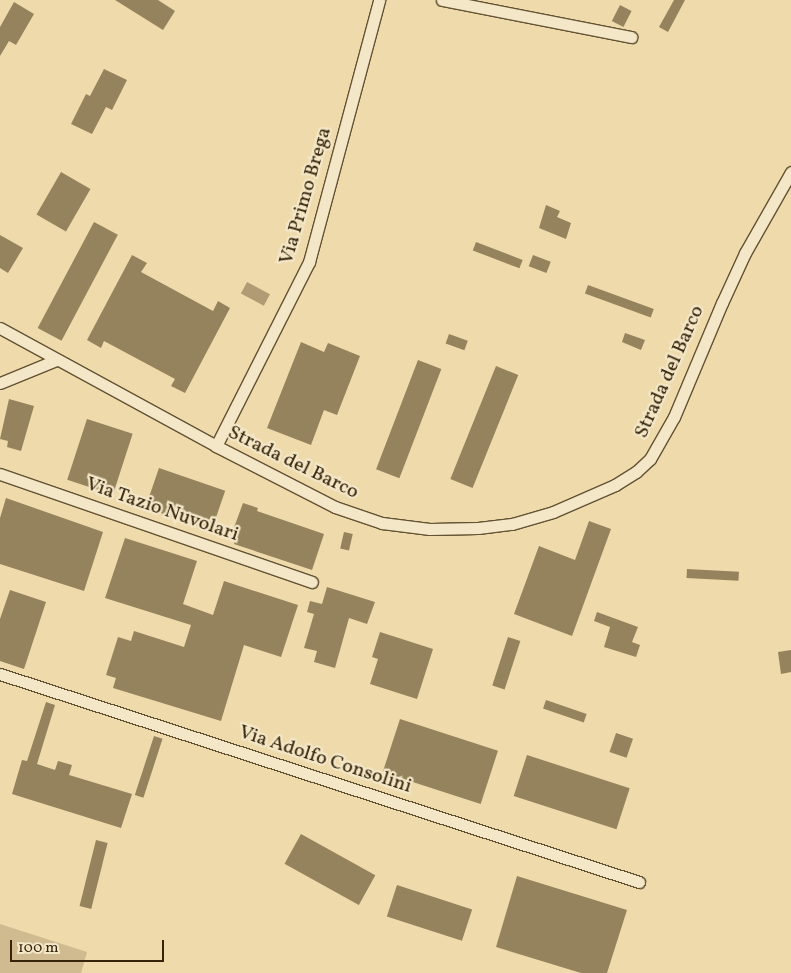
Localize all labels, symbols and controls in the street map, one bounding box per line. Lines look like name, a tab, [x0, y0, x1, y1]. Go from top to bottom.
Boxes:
street label: Via Primo Brega	[275, 125, 337, 267]
street label: Strada del Barco	[630, 302, 710, 442]
street label: Strada del Barco	[224, 421, 362, 505]
street label: Via Tazio Nuvolari	[82, 473, 242, 547]
street label: Via Adolfo Consolini	[236, 721, 414, 799]
scale bar	[12, 930, 166, 962]
text: 100 m	[18, 938, 58, 959]

